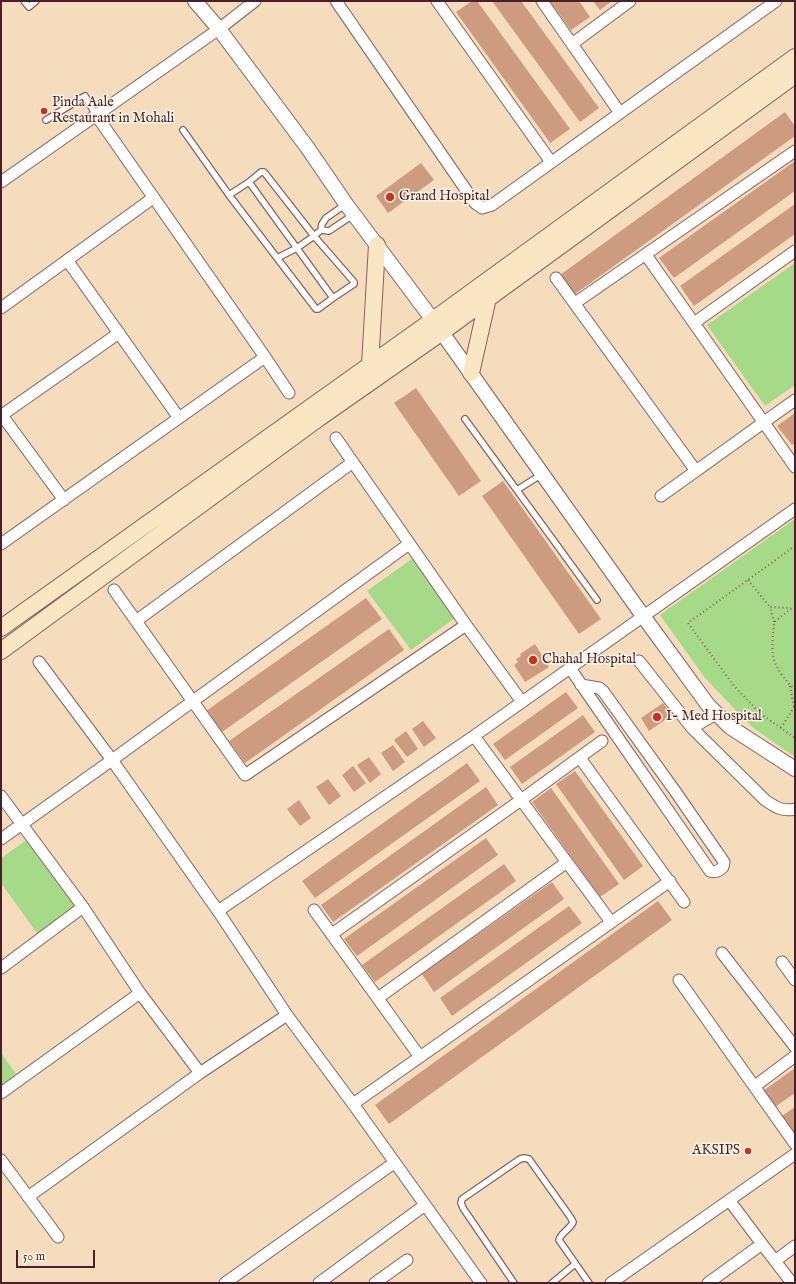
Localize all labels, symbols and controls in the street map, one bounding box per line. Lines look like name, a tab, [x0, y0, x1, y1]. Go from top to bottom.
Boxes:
place label: Pinda Aale Restaurant in Mohali	[52, 95, 174, 128]
marker: Pinda Aale Restaurant in Mohali	[39, 106, 49, 116]
place label: Grand Hospital	[399, 189, 489, 205]
marker: Grand Hospital	[384, 191, 396, 203]
place label: Chahal Hospital	[542, 652, 636, 668]
marker: Chahal Hospital	[527, 654, 539, 666]
place label: I- Med Hospital	[666, 709, 762, 725]
marker: I- Med Hospital	[651, 711, 663, 723]
place label: AKSIPS	[692, 1143, 740, 1159]
marker: AKSIPS	[743, 1146, 753, 1156]
scale bar	[18, 1242, 97, 1268]
text: 50 m	[23, 1249, 45, 1264]

